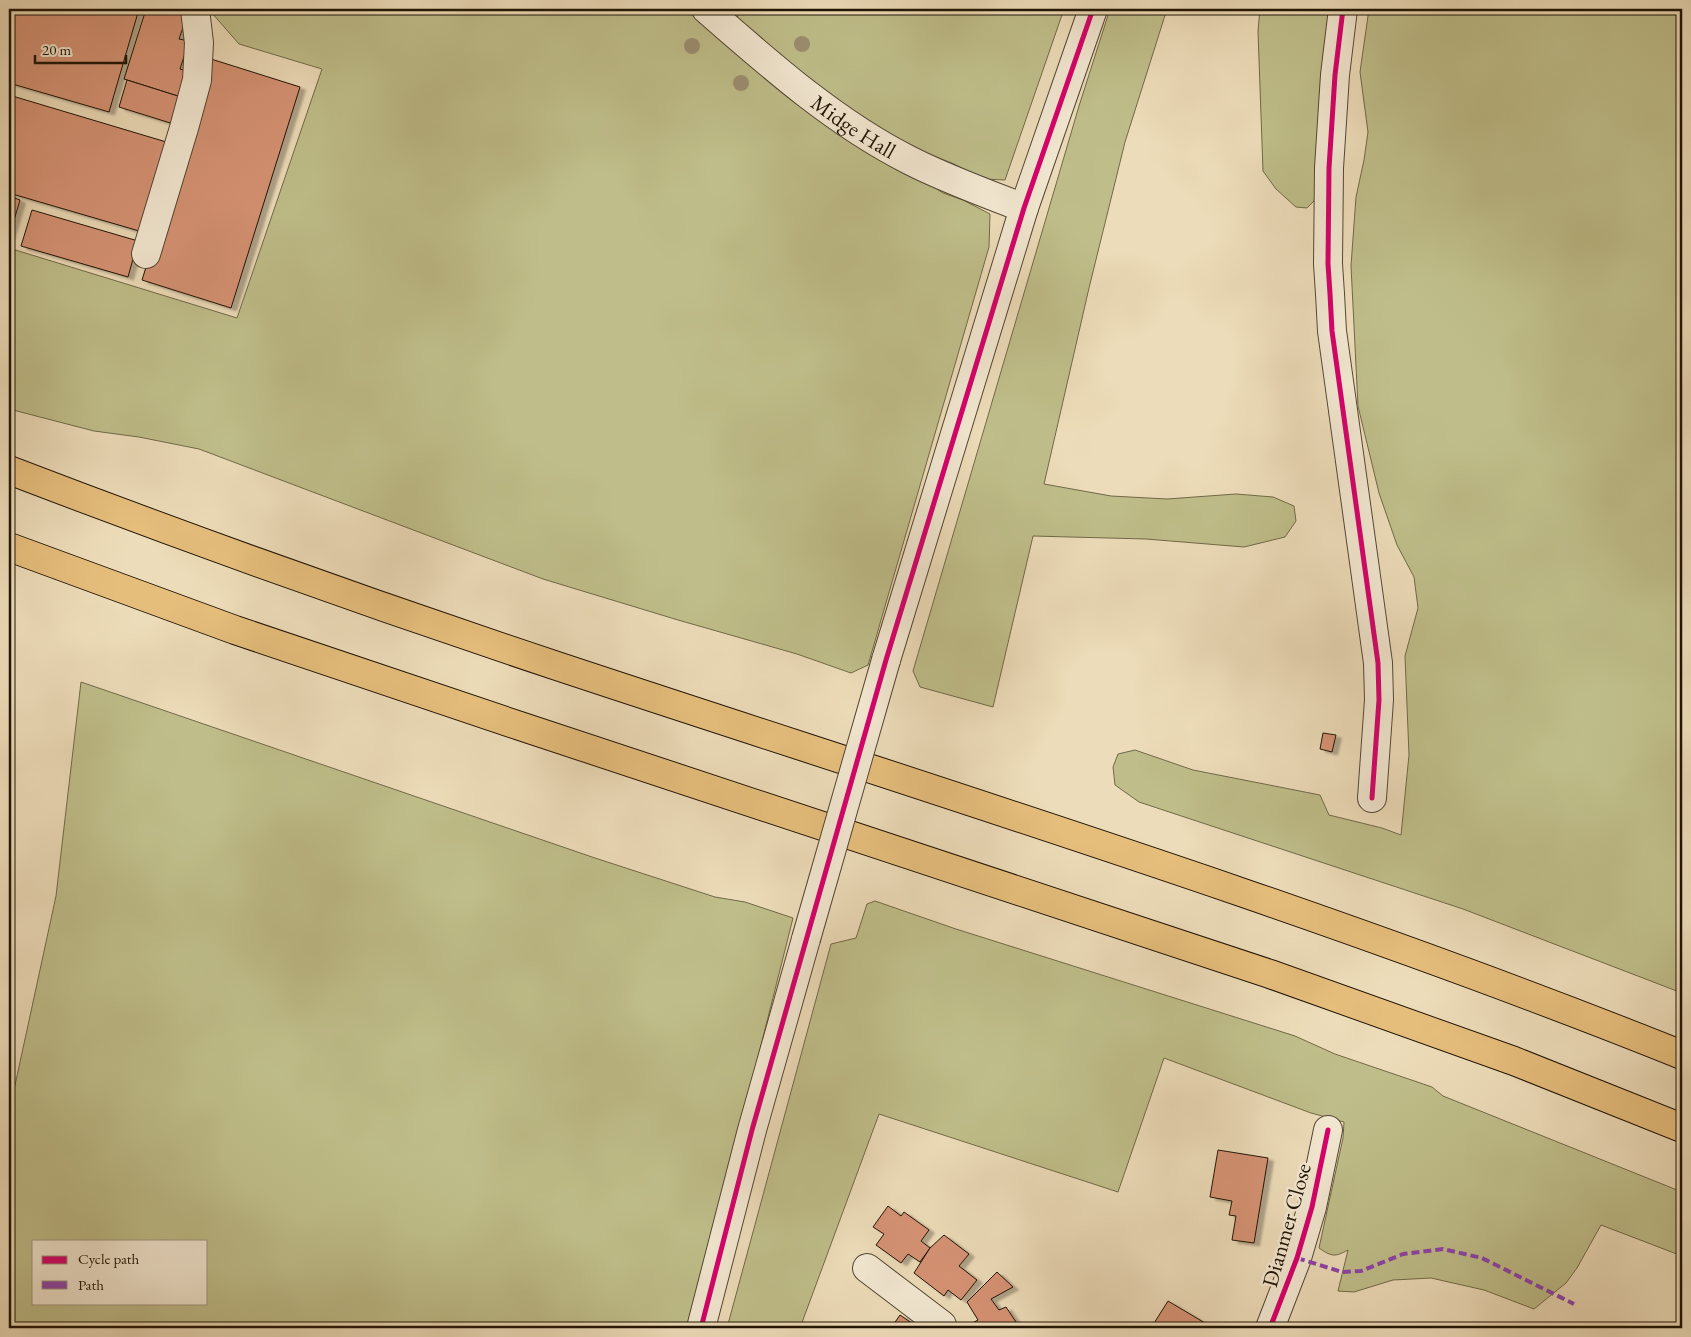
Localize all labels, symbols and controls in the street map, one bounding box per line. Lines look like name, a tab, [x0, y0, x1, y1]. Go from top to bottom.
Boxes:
scale bar	[35, 32, 126, 64]
text: 20 m	[42, 40, 71, 59]
street label: Midge Hall	[805, 88, 901, 165]
street label: Dianmer Close	[1255, 1160, 1318, 1290]
legend	[32, 1240, 208, 1304]
text: Cycle path	[78, 1249, 140, 1268]
text: Path	[78, 1275, 104, 1294]

